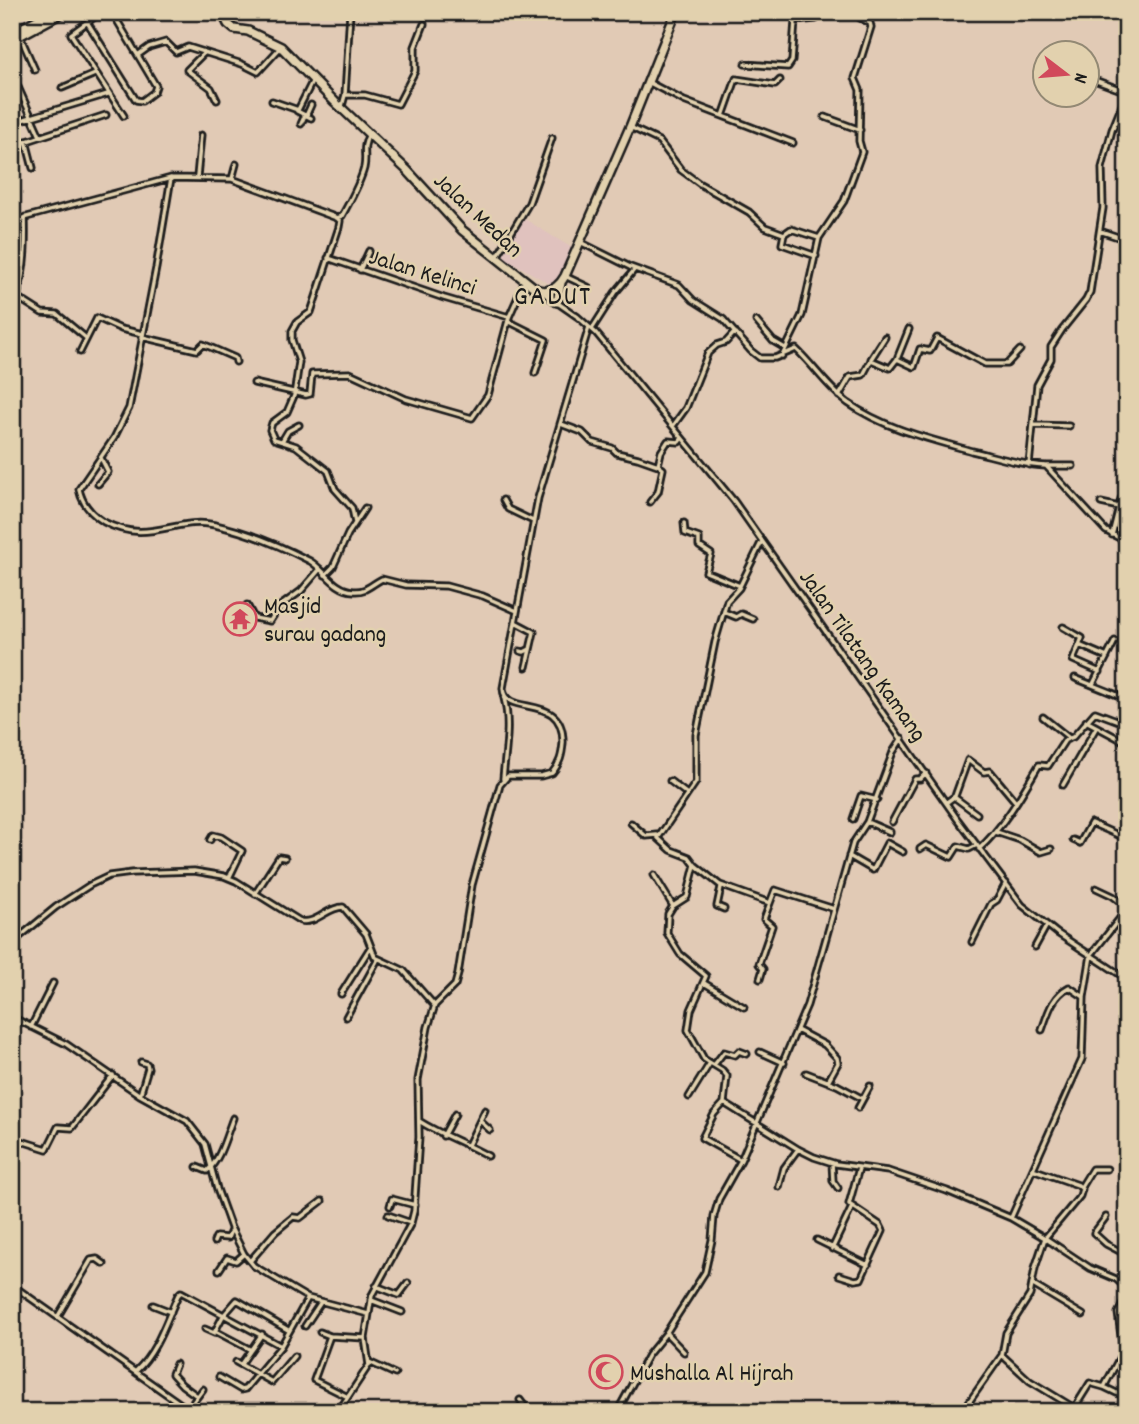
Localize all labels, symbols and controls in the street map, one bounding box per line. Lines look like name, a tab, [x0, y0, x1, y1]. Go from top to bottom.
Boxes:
north arrow	[1030, 38, 1100, 108]
text: N	[1065, 69, 1093, 86]
street label: Jalan Medan	[424, 166, 529, 267]
street label: Jalan Kelinci	[364, 241, 480, 306]
district label: GADUT	[514, 279, 592, 319]
street label: Jalan Tilatang Kamang	[789, 564, 934, 750]
place label: Masjid surau gadang	[264, 591, 386, 653]
temple icon: Masjid surau gadang	[221, 600, 259, 638]
mosque icon: Mushalla Al Hijrah	[587, 1353, 625, 1391]
place label: Mushalla Al Hijrah	[630, 1358, 793, 1392]

